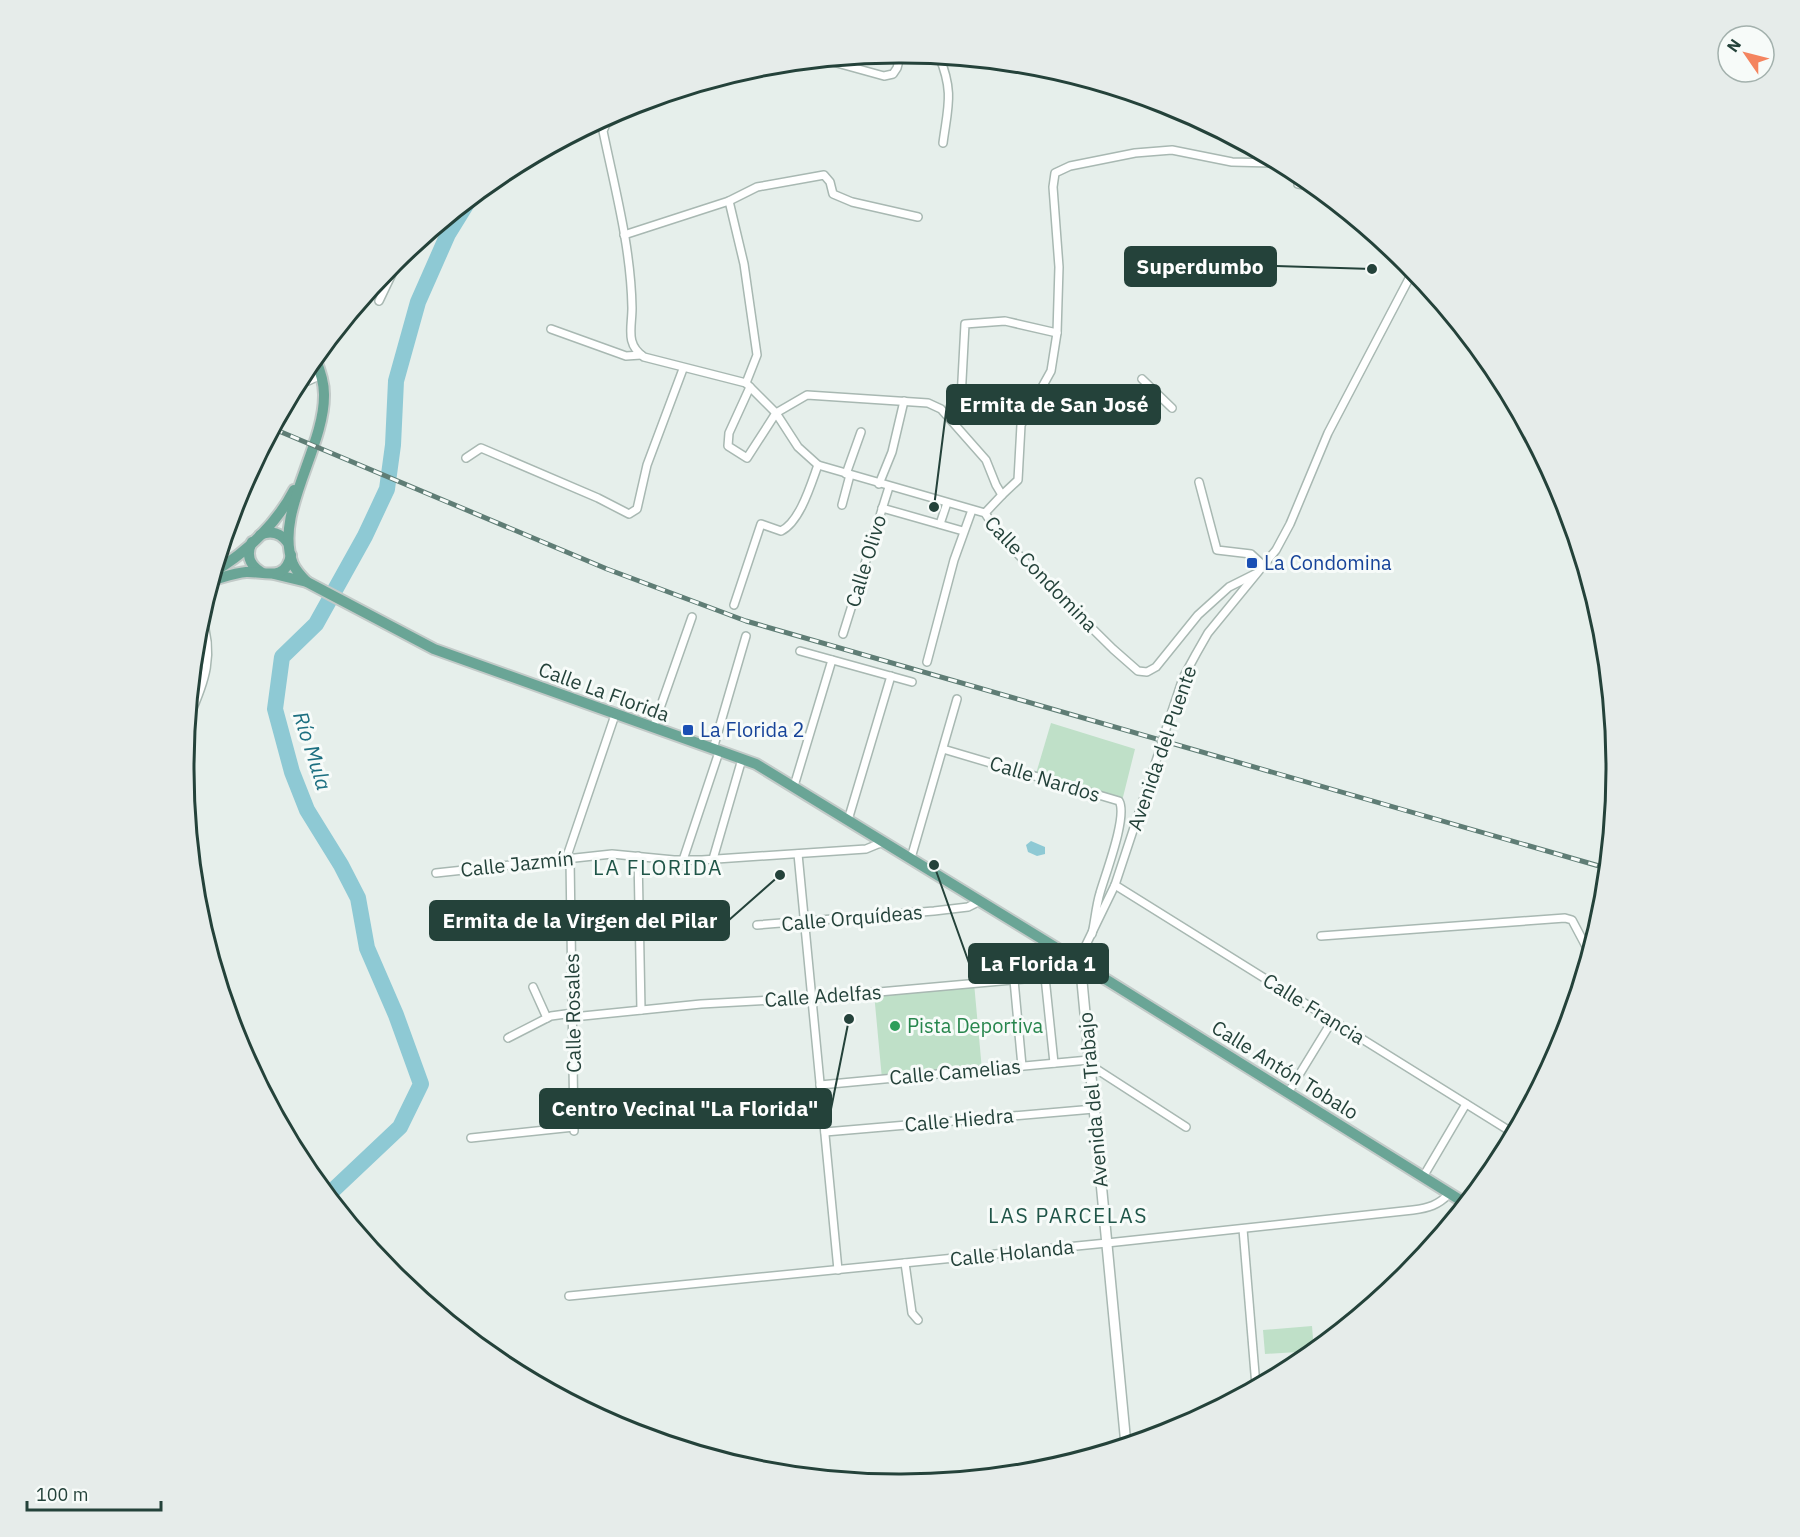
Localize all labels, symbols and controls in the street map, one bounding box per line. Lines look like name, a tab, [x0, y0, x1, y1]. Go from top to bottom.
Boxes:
north arrow	[1716, 24, 1776, 84]
text: N	[1722, 35, 1745, 56]
callout: Superdumbo	[1125, 247, 1276, 286]
text: Superdumbo	[1136, 252, 1264, 280]
callout: Ermita de San José	[947, 385, 1160, 424]
text: Ermita de San José	[960, 390, 1149, 418]
street label: Calle Condomina	[979, 510, 1104, 638]
street label: Calle Olivo	[839, 511, 892, 610]
place label: La Condomina	[1264, 549, 1392, 576]
marker: La Condomina	[1245, 556, 1259, 570]
street label: Calle La Florida	[535, 655, 674, 728]
street label: Avenida del Puente	[1121, 662, 1202, 834]
water label: Río Mula	[287, 708, 339, 794]
place label: La Florida 2	[700, 716, 805, 743]
marker: La Florida 2	[681, 723, 695, 737]
street label: Calle Nardos	[987, 749, 1104, 808]
street label: Calle Jazmín	[459, 844, 575, 883]
district label: LA FLORIDA	[593, 853, 723, 881]
street label: Calle Orquídeas	[780, 898, 924, 937]
callout: Ermita de la Virgen del Pilar	[430, 901, 729, 940]
text: Ermita de la Virgen del Pilar	[443, 906, 718, 934]
callout: La Florida 1	[969, 944, 1108, 983]
text: La Florida 1	[980, 949, 1096, 977]
street label: Calle Rosales	[558, 953, 587, 1073]
street label: Calle Francia	[1258, 967, 1371, 1051]
street label: Calle Adelfas	[764, 978, 882, 1013]
street label: Avenida del Trabajo	[1071, 1011, 1114, 1189]
place label: Pista Deportiva	[907, 1012, 1043, 1039]
street label: Calle Antón Tobalo	[1207, 1014, 1364, 1126]
marker: Pista Deportiva	[888, 1019, 902, 1033]
street label: Calle Camelias	[888, 1052, 1022, 1091]
callout: Centro Vecinal "La Florida"	[540, 1089, 831, 1128]
text: Centro Vecinal "La Florida"	[552, 1094, 818, 1122]
street label: Calle Hiedra	[903, 1101, 1015, 1138]
district label: LAS PARCELAS	[988, 1201, 1148, 1229]
street label: Calle Holanda	[949, 1233, 1076, 1272]
scale bar	[27, 1474, 160, 1512]
text: 100 m	[36, 1483, 88, 1506]

